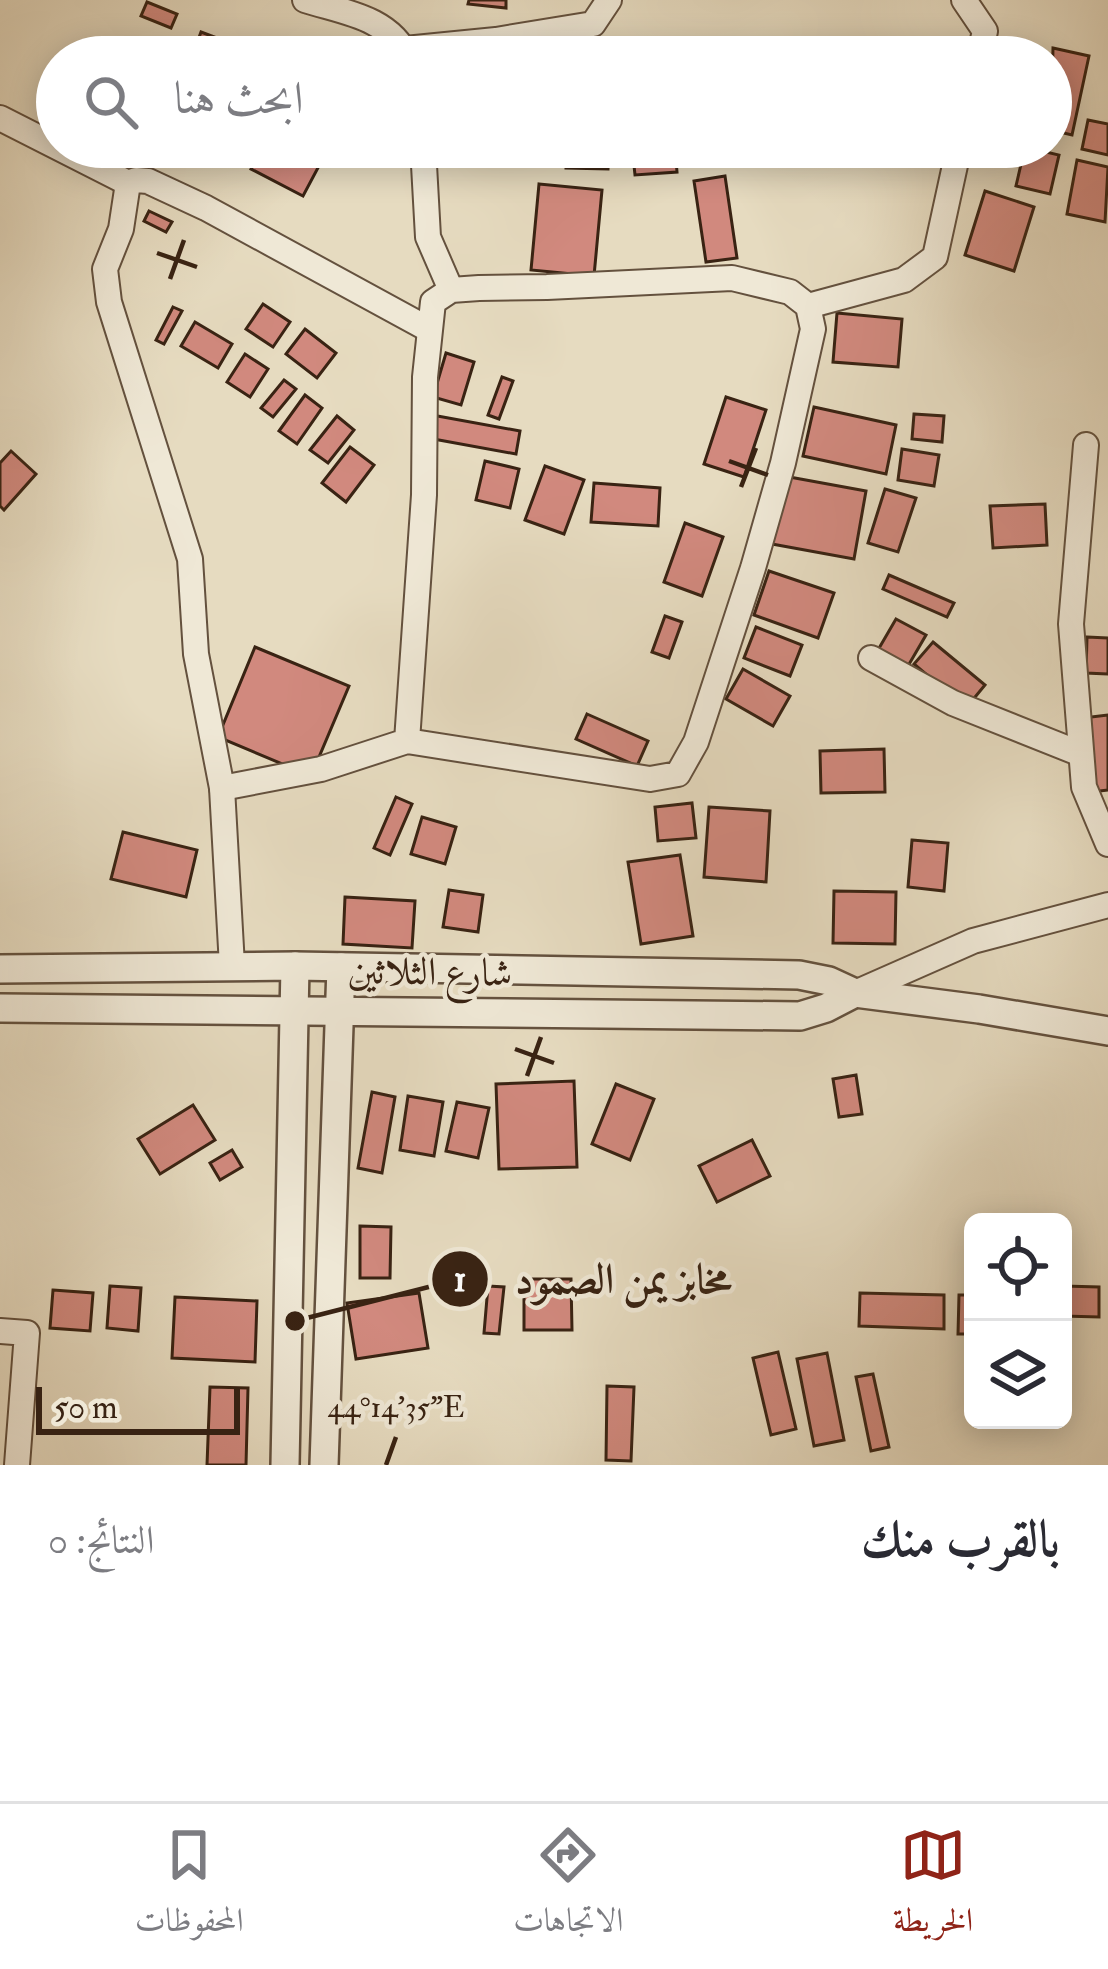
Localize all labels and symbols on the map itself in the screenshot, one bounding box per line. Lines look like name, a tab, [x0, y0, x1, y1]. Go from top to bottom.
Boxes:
street label: شارع الثلاثين	[347, 946, 513, 1005]
callout: مخابز يمن الصمود	[430, 1240, 755, 1318]
text: مخابز يمن الصمود	[515, 1254, 733, 1308]
text: 1	[454, 1257, 466, 1302]
scale bar	[36, 1381, 240, 1434]
text: 44°14'35"E	[328, 1389, 464, 1426]

